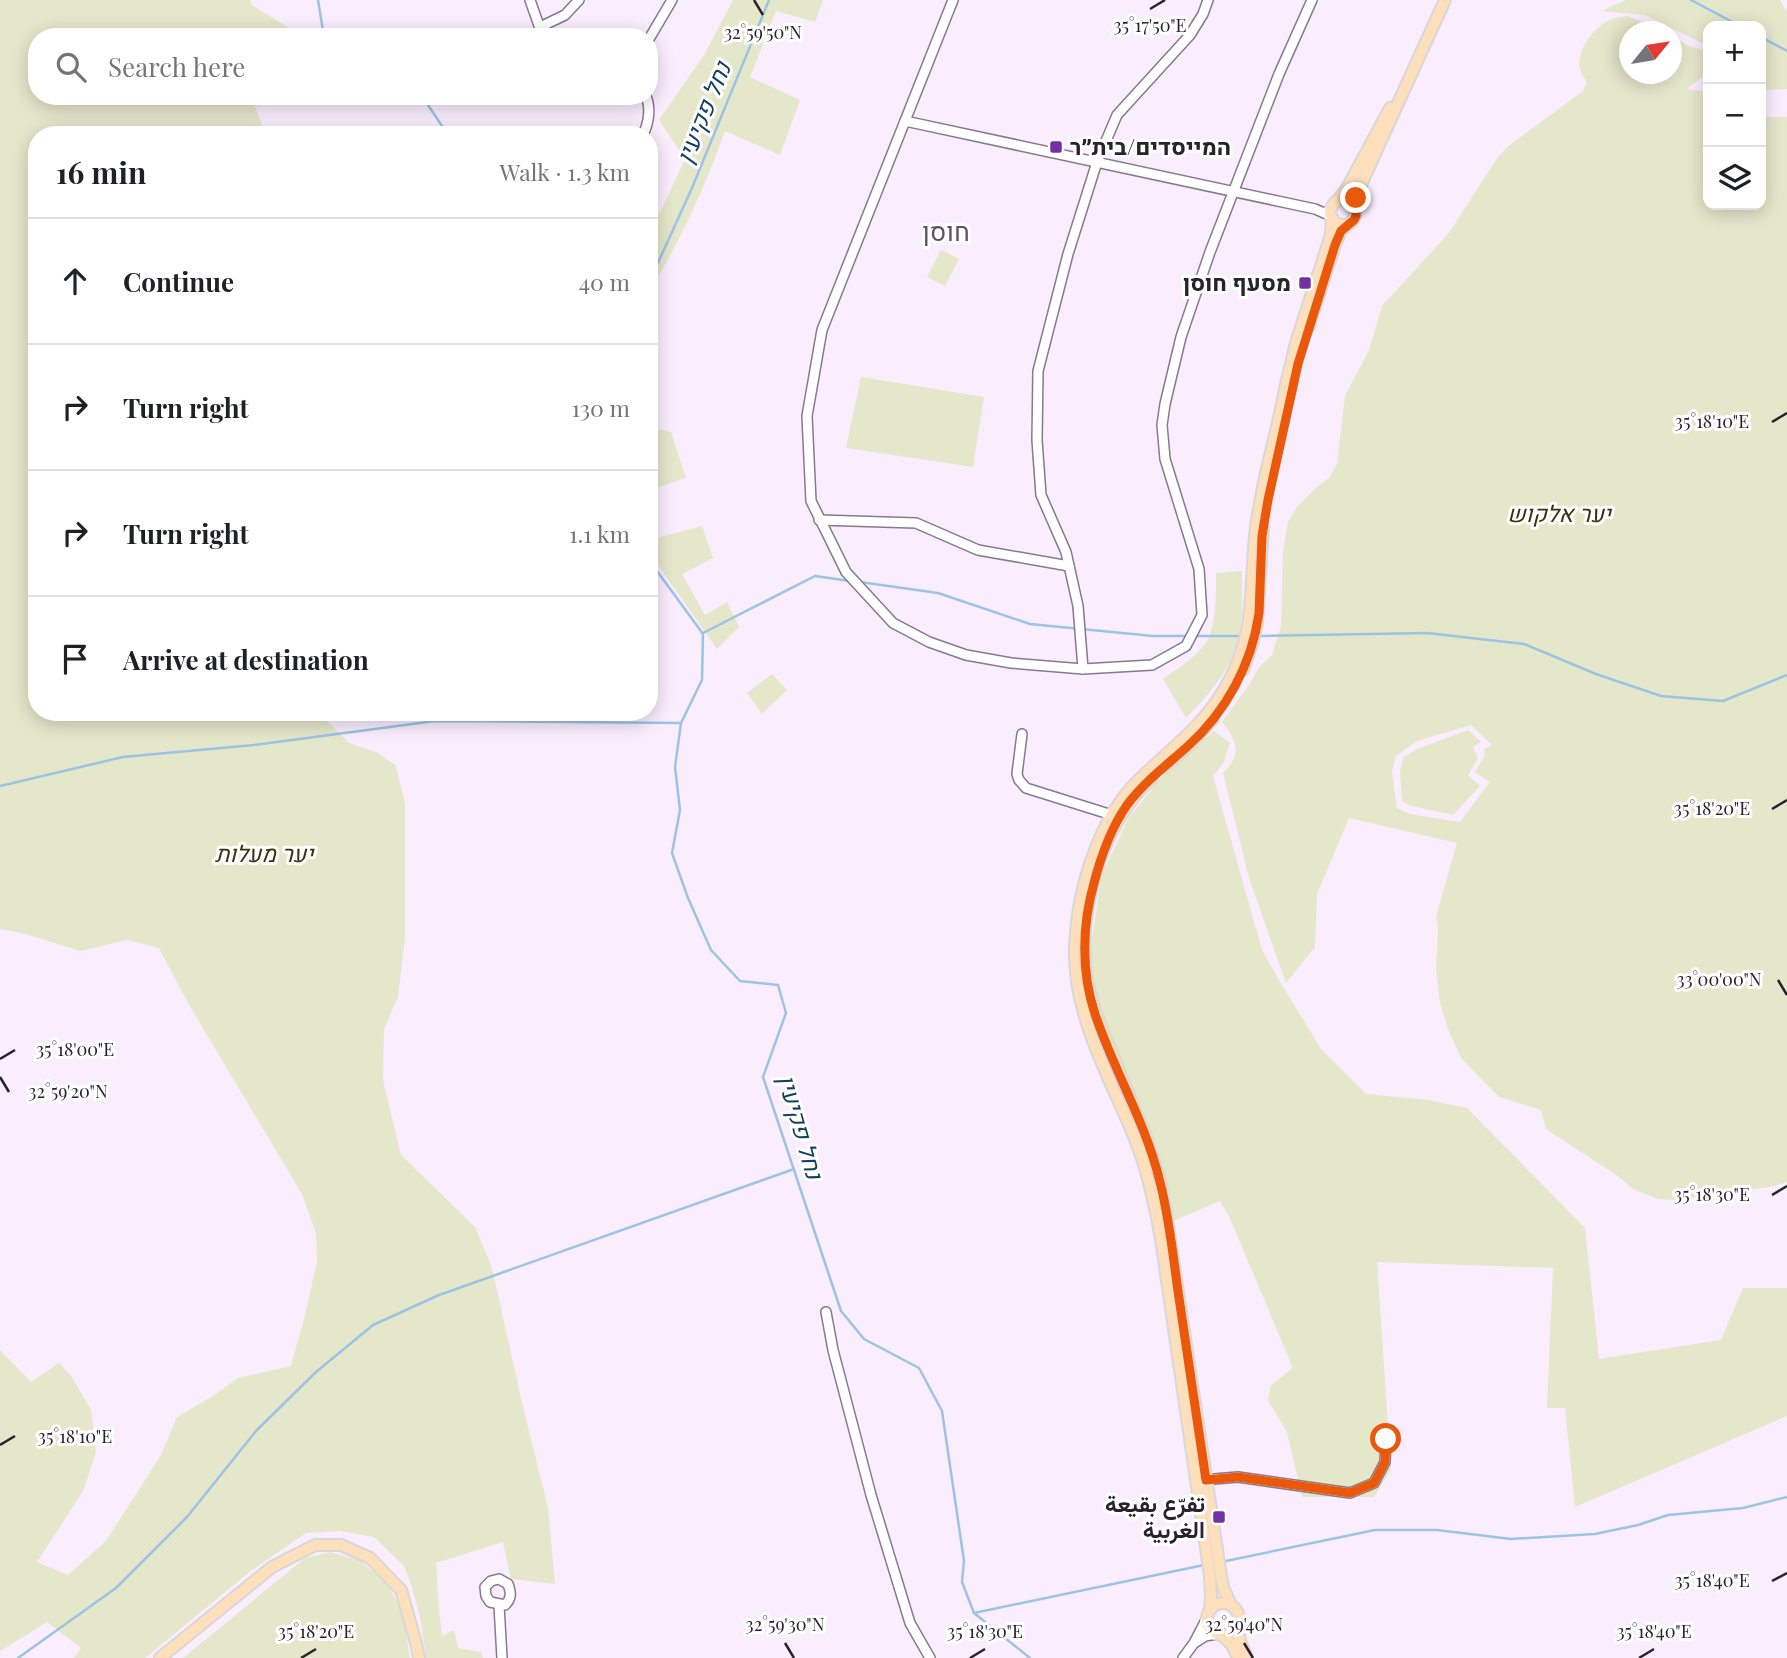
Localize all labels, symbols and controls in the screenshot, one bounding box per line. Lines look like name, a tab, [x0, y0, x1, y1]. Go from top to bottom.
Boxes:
text: 35°17'50"E	[1113, 13, 1187, 37]
text: 32°59'50"N	[724, 20, 802, 44]
north arrow	[1619, 21, 1682, 84]
map controls	[1703, 21, 1766, 210]
button: +	[1703, 21, 1766, 84]
search box	[28, 28, 658, 105]
icon: search	[52, 48, 90, 86]
text: Search here	[108, 49, 245, 84]
water label: נחל פקיעין	[667, 55, 738, 168]
button: −	[1703, 84, 1766, 147]
place label: המייסדים/בית״ר	[1070, 130, 1231, 161]
marker: המייסדים/בית״ר	[1048, 139, 1064, 155]
button: layers	[1703, 147, 1766, 210]
text: 16 min	[56, 152, 146, 192]
text: Walk · 1.3 km	[500, 156, 630, 187]
route end	[1340, 182, 1371, 213]
district label: חוסן	[922, 213, 970, 248]
icon: ahead	[56, 262, 94, 300]
text: Continue	[123, 264, 234, 299]
text: 40 m	[579, 266, 630, 297]
place label: מסעף חוסן	[1183, 266, 1291, 297]
marker: מסעף חוסן	[1297, 275, 1313, 291]
icon: right	[56, 388, 94, 426]
text: Turn right	[123, 390, 249, 425]
text: 130 m	[572, 392, 630, 423]
text: 35°18'10"E	[1675, 409, 1749, 433]
park label: יער אלקוש	[1507, 497, 1613, 528]
icon: right	[56, 514, 94, 552]
text: Turn right	[123, 516, 249, 551]
text: 1.1 km	[569, 518, 630, 549]
icon: arrive	[56, 640, 94, 678]
text: Arrive at destination	[123, 642, 369, 677]
text: 35°18'20"E	[1674, 796, 1750, 820]
park label: יער מעלות	[215, 837, 315, 868]
text: 33°00'00"N	[1676, 967, 1762, 991]
text: 35°18'00"E	[36, 1037, 114, 1061]
water label: נחל פקיעין	[772, 1071, 833, 1184]
text: 32°59'20"N	[28, 1079, 108, 1103]
text: 35°18'30"E	[1674, 1182, 1750, 1206]
route start	[1370, 1423, 1401, 1454]
text: 35°18'10"E	[38, 1424, 112, 1448]
place label: تفرّع بقيعة الغربية	[1105, 1487, 1205, 1545]
marker: تفرّع بقيعة الغربية	[1211, 1509, 1227, 1525]
text: 35°18'40"E	[1674, 1568, 1750, 1592]
text: 32°59'30"N	[746, 1612, 825, 1636]
text: 32°59'40"N	[1205, 1612, 1283, 1636]
text: 35°18'20"E	[278, 1619, 354, 1643]
text: 35°18'30"E	[947, 1619, 1023, 1643]
text: 35°18'40"E	[1616, 1619, 1692, 1643]

